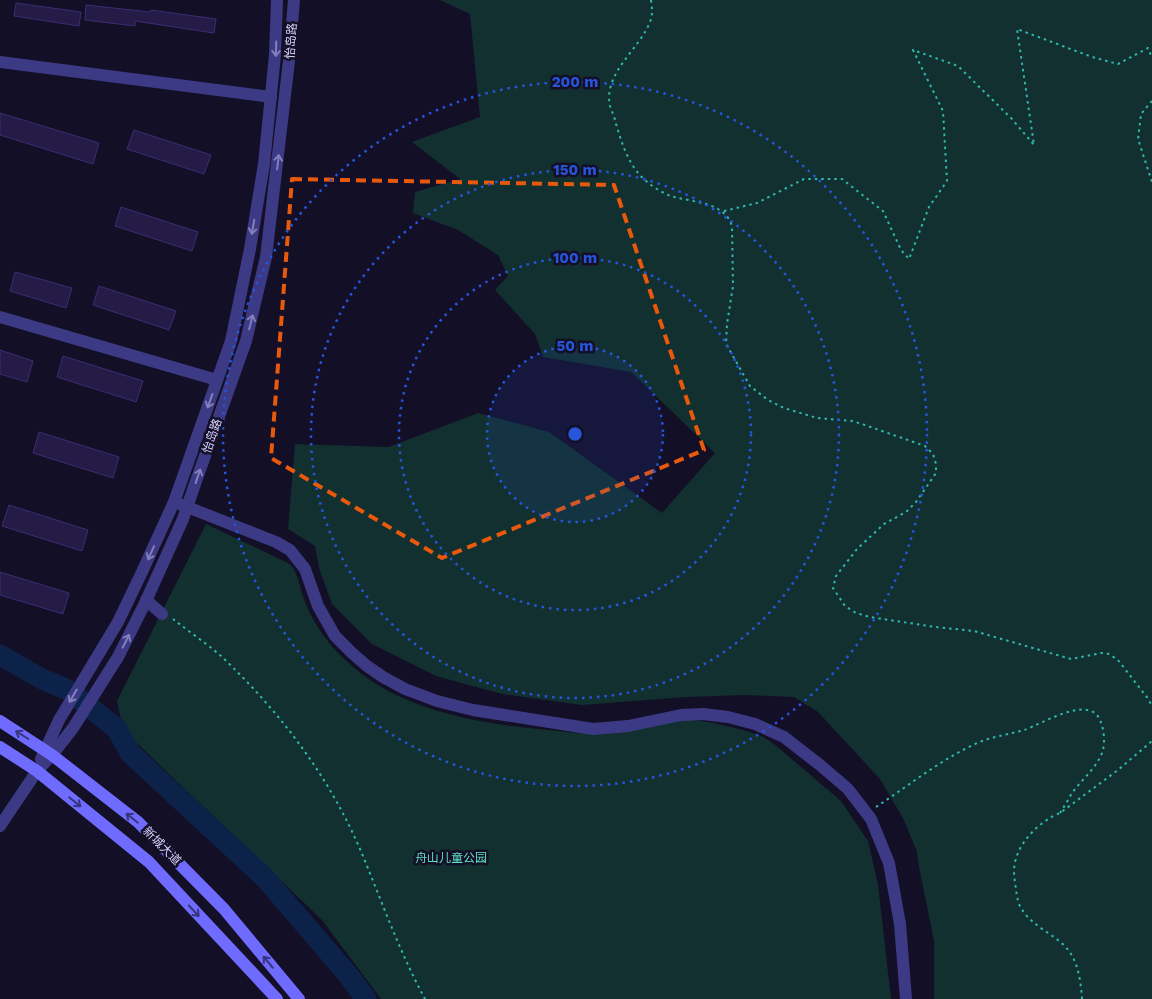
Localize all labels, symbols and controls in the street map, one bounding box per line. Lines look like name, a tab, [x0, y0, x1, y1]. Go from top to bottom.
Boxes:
street label: 怡岛路	[283, 23, 299, 59]
one-way arrow	[271, 40, 280, 56]
text: 200 m	[552, 73, 598, 91]
one-way arrow	[273, 155, 283, 171]
text: 150 m	[553, 161, 597, 179]
one-way arrow	[248, 219, 258, 235]
text: 100 m	[553, 249, 597, 267]
one-way arrow	[247, 315, 256, 331]
text: 50 m	[557, 337, 593, 355]
one-way arrow	[205, 393, 214, 409]
street label: 怡岛路	[200, 417, 224, 455]
centre of rings	[566, 425, 584, 443]
one-way arrow	[194, 469, 203, 484]
one-way arrow	[146, 545, 155, 560]
one-way arrow	[121, 633, 131, 648]
one-way arrow	[68, 688, 78, 702]
one-way arrow	[16, 730, 30, 740]
one-way arrow	[68, 796, 81, 807]
one-way arrow	[126, 813, 139, 824]
street label: 新城大道	[140, 824, 184, 868]
park label: 舟山儿童公园	[415, 851, 487, 865]
one-way arrow	[188, 905, 200, 917]
one-way arrow	[262, 955, 274, 968]

